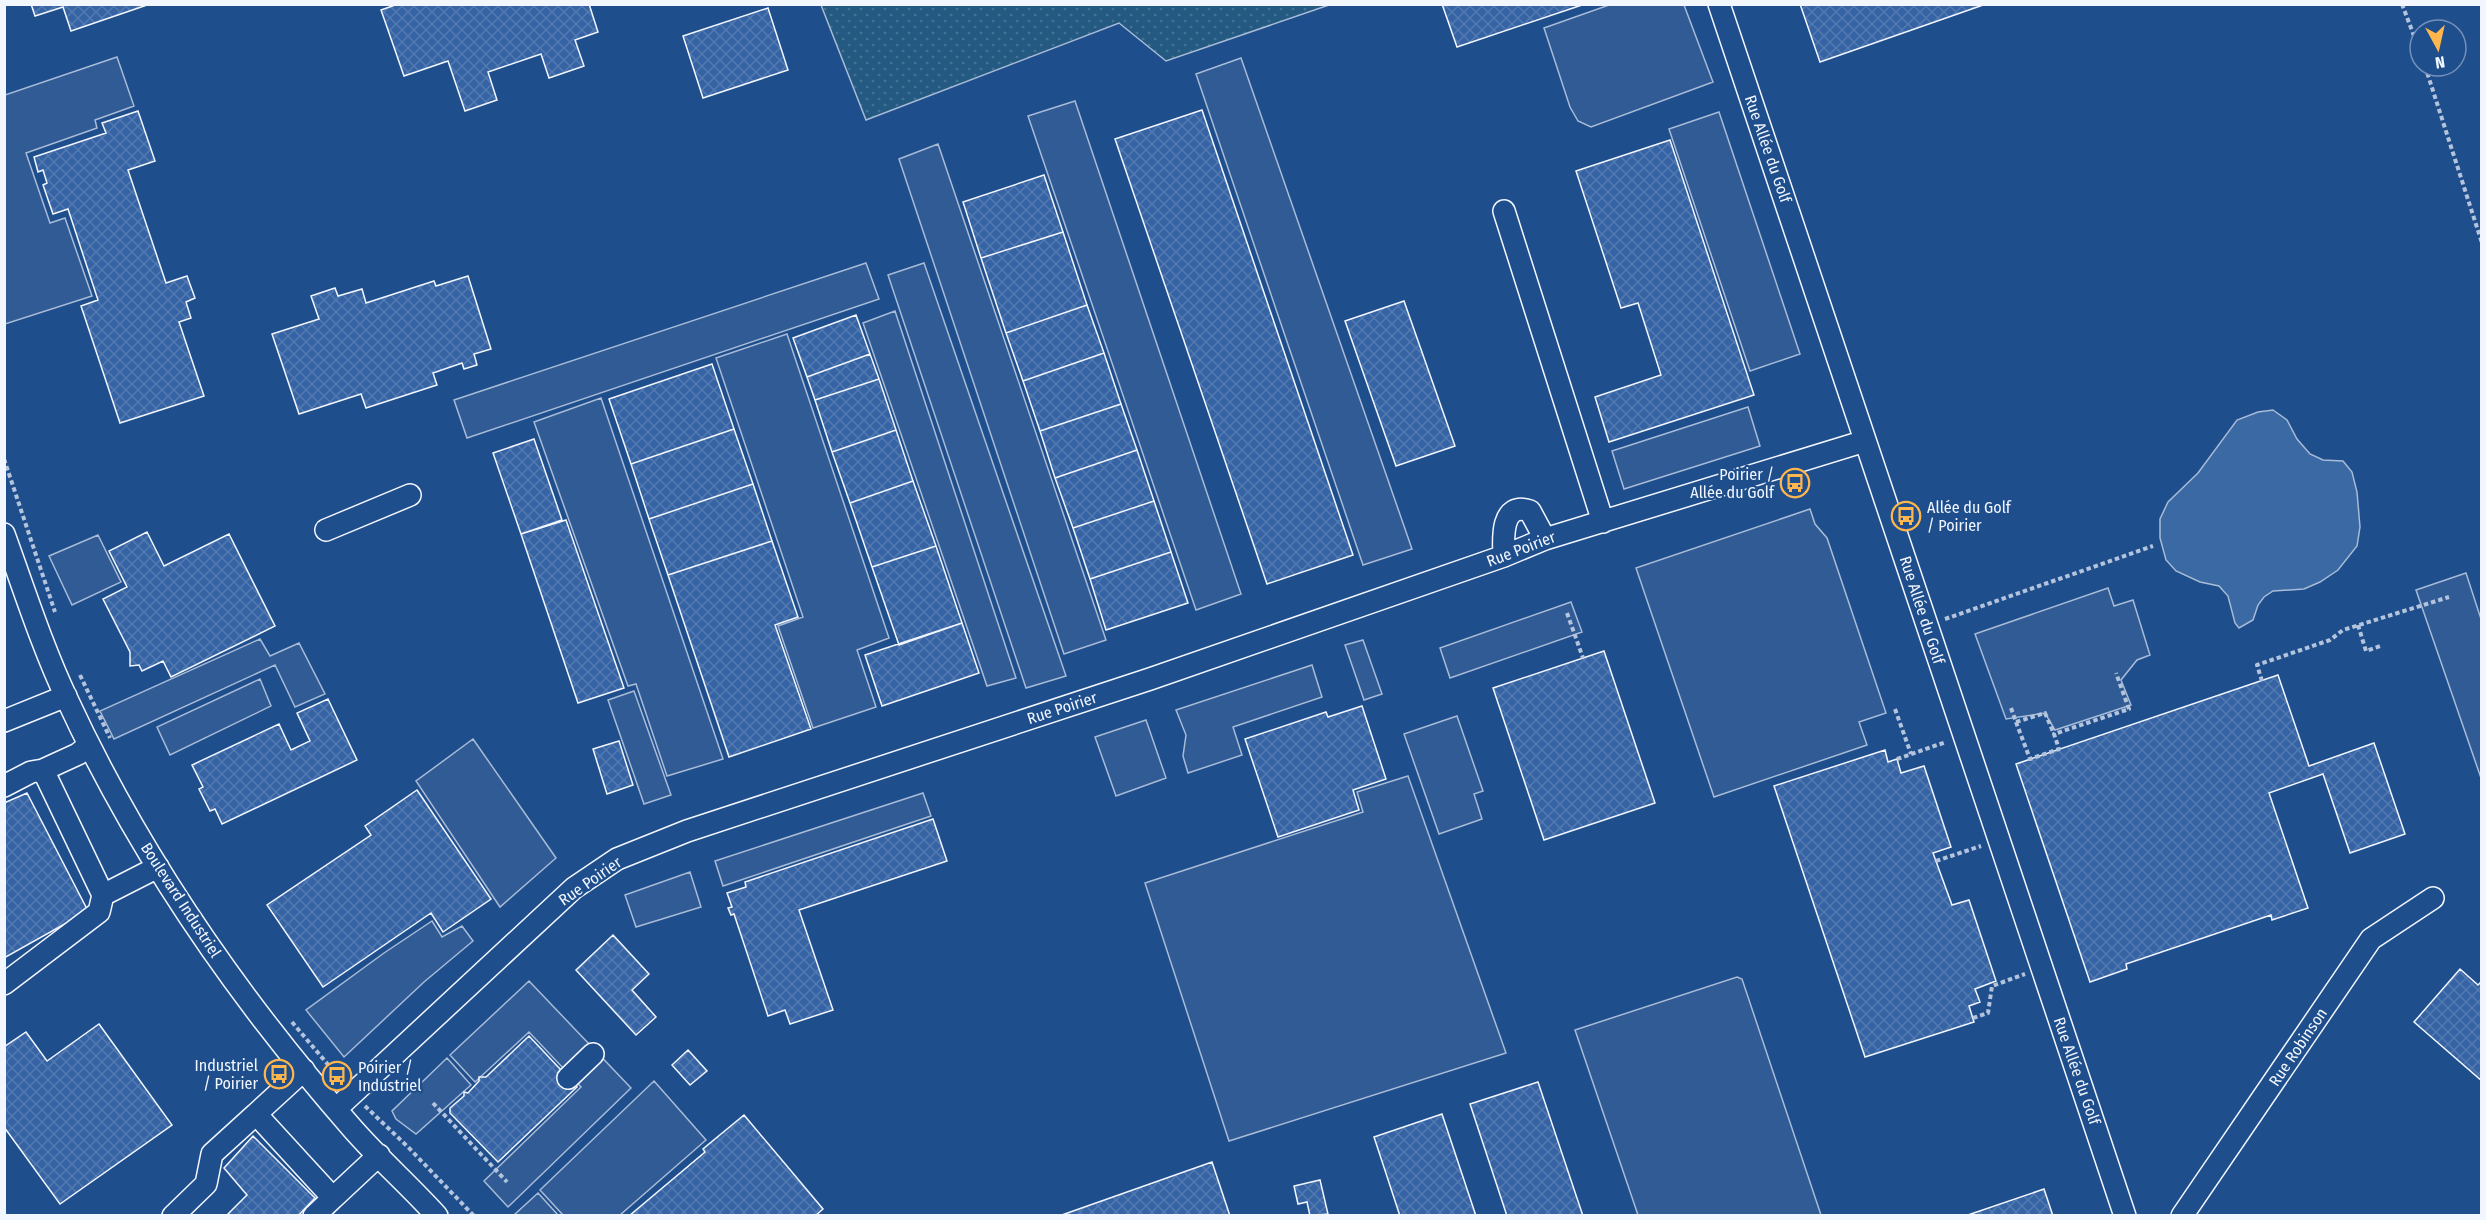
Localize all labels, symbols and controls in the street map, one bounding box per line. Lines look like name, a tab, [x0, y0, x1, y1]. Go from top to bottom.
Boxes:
north arrow	[2408, 18, 2468, 78]
text: N	[2434, 52, 2446, 72]
street label: Rue Allée du Golf	[1741, 93, 1796, 206]
place label: Poirier / Allée du Golf	[1690, 465, 1775, 502]
bus stop icon: Poirier / Allée du Golf	[1779, 467, 1811, 499]
place label: Allée du Golf / Poirier	[1927, 498, 2012, 535]
bus stop icon: Allée du Golf / Poirier	[1890, 500, 1922, 532]
street label: Rue Poirier	[1484, 527, 1558, 571]
street label: Rue Allée du Golf	[1896, 554, 1949, 667]
street label: Rue Poirier	[1025, 688, 1100, 728]
street label: Boulevard Industriel	[137, 839, 225, 961]
street label: Rue Poirier	[555, 852, 625, 909]
street label: Rue Robinson	[2265, 1004, 2331, 1090]
street label: Rue Allée du Golf	[2050, 1015, 2105, 1128]
place label: Industriel / Poirier	[195, 1056, 258, 1093]
bus stop icon: Industriel / Poirier	[263, 1058, 295, 1090]
place label: Poirier / Industriel	[358, 1058, 421, 1095]
bus stop icon: Poirier / Industriel	[321, 1060, 353, 1092]

